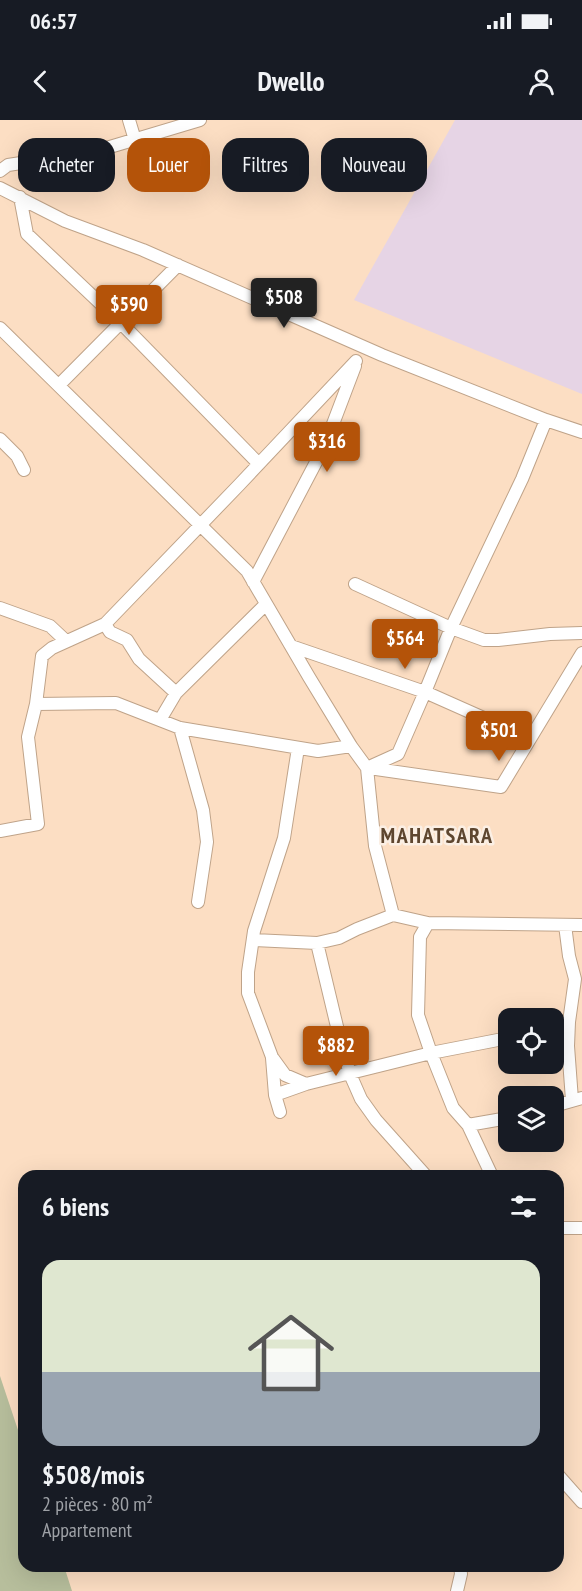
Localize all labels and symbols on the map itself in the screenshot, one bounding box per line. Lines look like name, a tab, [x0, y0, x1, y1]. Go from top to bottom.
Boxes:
pin: $508	[248, 278, 320, 329]
pin: $590	[93, 285, 165, 336]
pin: $316	[291, 422, 363, 473]
pin: $564	[369, 619, 441, 670]
pin: $501	[463, 711, 535, 762]
district label: MAHATSARA	[381, 821, 493, 849]
pin: $882	[300, 1026, 372, 1077]

